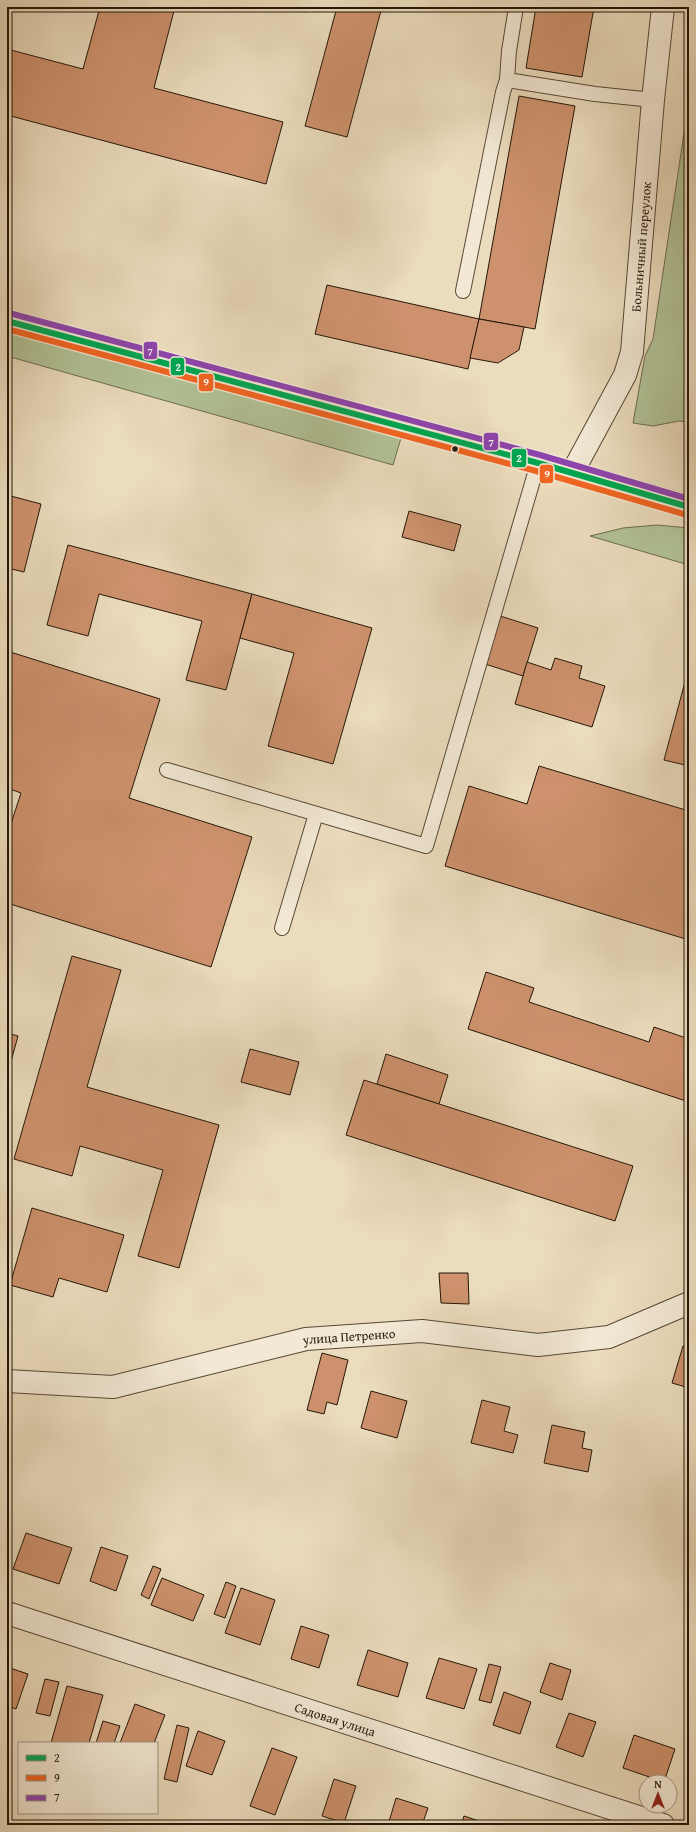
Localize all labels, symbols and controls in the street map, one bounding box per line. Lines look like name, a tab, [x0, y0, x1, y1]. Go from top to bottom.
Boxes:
street label: Больничный переулок	[626, 181, 656, 313]
line badge: 7	[143, 341, 158, 360]
text: 7	[147, 343, 153, 359]
line badge: 2	[170, 357, 185, 376]
text: 2	[175, 359, 181, 375]
line badge: 9	[198, 373, 214, 392]
text: 9	[203, 374, 209, 390]
line badge: 7	[483, 432, 499, 451]
text: 7	[488, 434, 494, 450]
unlabelled marker	[450, 444, 460, 454]
line badge: 2	[511, 448, 527, 468]
text: 2	[516, 450, 522, 466]
line badge: 9	[539, 464, 554, 484]
text: 9	[544, 466, 550, 482]
street label: улица Петренко	[299, 1324, 396, 1350]
street label: Садовая улица	[292, 1698, 379, 1742]
legend	[18, 1742, 158, 1814]
text: 2	[54, 1749, 60, 1766]
text: 9	[54, 1769, 60, 1786]
north arrow	[638, 1774, 678, 1814]
text: N	[654, 1776, 662, 1792]
text: 7	[54, 1789, 60, 1806]

